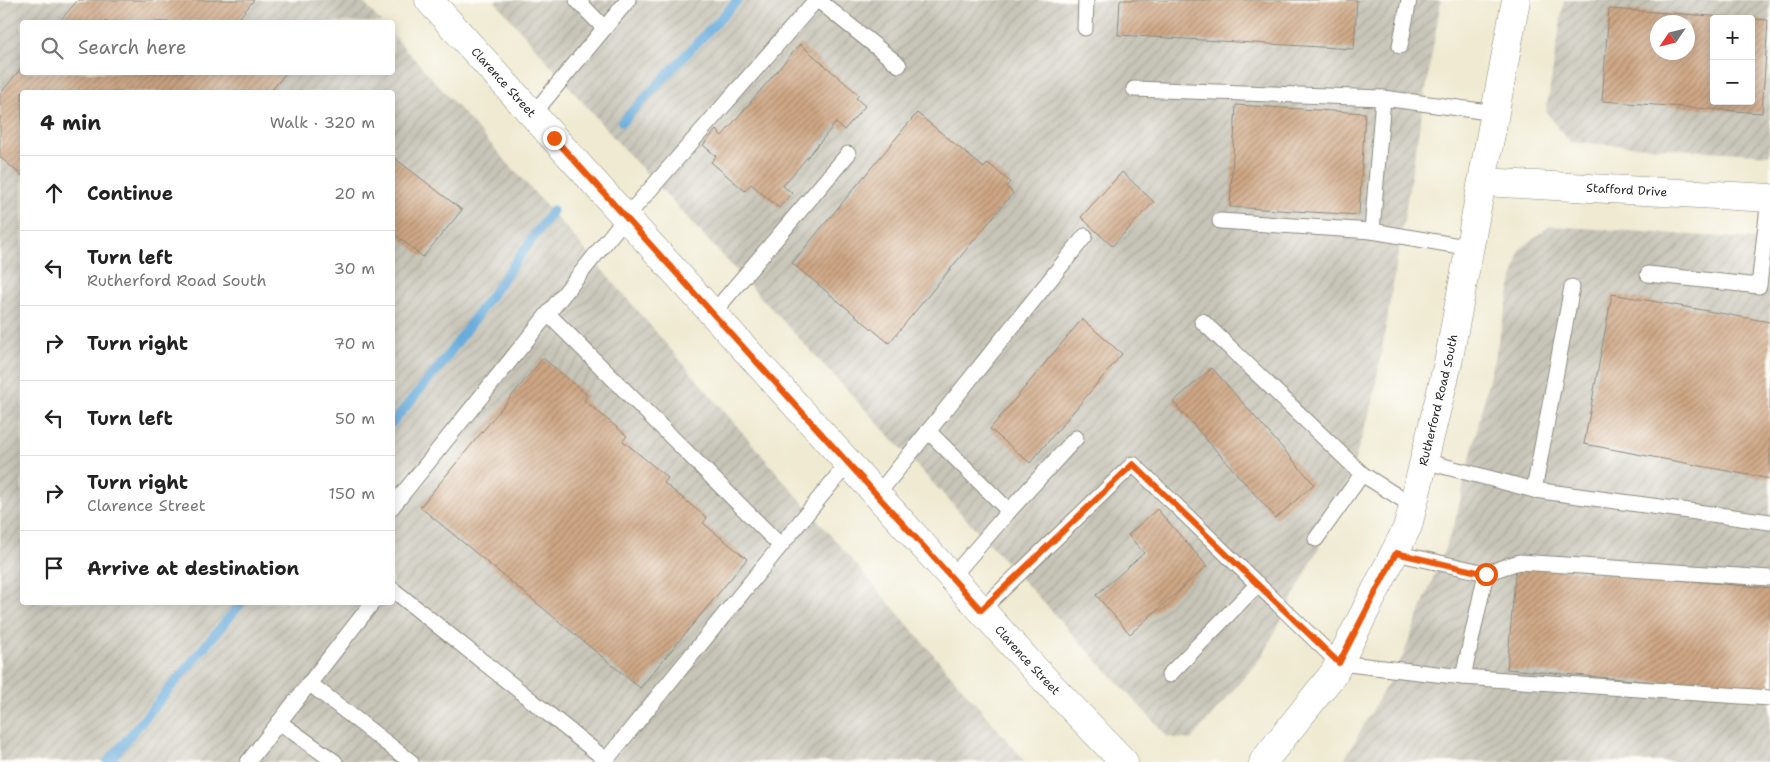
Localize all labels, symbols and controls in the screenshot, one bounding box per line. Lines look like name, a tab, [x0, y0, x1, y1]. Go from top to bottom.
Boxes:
north arrow	[1650, 15, 1695, 60]
map controls	[1710, 15, 1755, 105]
button: +	[1710, 15, 1755, 60]
search box	[20, 20, 395, 75]
icon: search	[38, 34, 66, 62]
text: Search here	[78, 35, 187, 60]
street label: Clarence Street	[468, 44, 539, 121]
button: −	[1710, 60, 1755, 105]
text: 4 min	[40, 109, 101, 137]
text: Walk · 320 m	[270, 112, 375, 133]
route end	[543, 127, 566, 150]
icon: ahead	[40, 179, 68, 207]
street label: Stafford Drive	[1586, 180, 1668, 200]
text: Continue	[87, 181, 173, 206]
text: 20 m	[334, 183, 375, 204]
text: Turn left	[87, 245, 173, 270]
icon: left	[40, 254, 68, 282]
text: 30 m	[334, 258, 375, 279]
text: Rutherford Road South	[87, 270, 266, 291]
icon: right	[40, 329, 68, 357]
text: Turn right	[87, 331, 188, 356]
text: 70 m	[334, 333, 375, 354]
street label: Rutherford Road South	[1415, 333, 1461, 467]
icon: left	[40, 404, 68, 432]
text: Turn left	[87, 406, 173, 431]
text: 50 m	[335, 408, 375, 429]
text: Turn right	[87, 470, 188, 495]
icon: right	[40, 479, 68, 507]
text: 150 m	[328, 483, 375, 504]
text: Clarence Street	[87, 495, 206, 516]
icon: arrive	[40, 554, 68, 582]
text: Arrive at destination	[87, 556, 299, 581]
route start	[1475, 563, 1498, 586]
street label: Clarence Street	[991, 622, 1064, 698]

